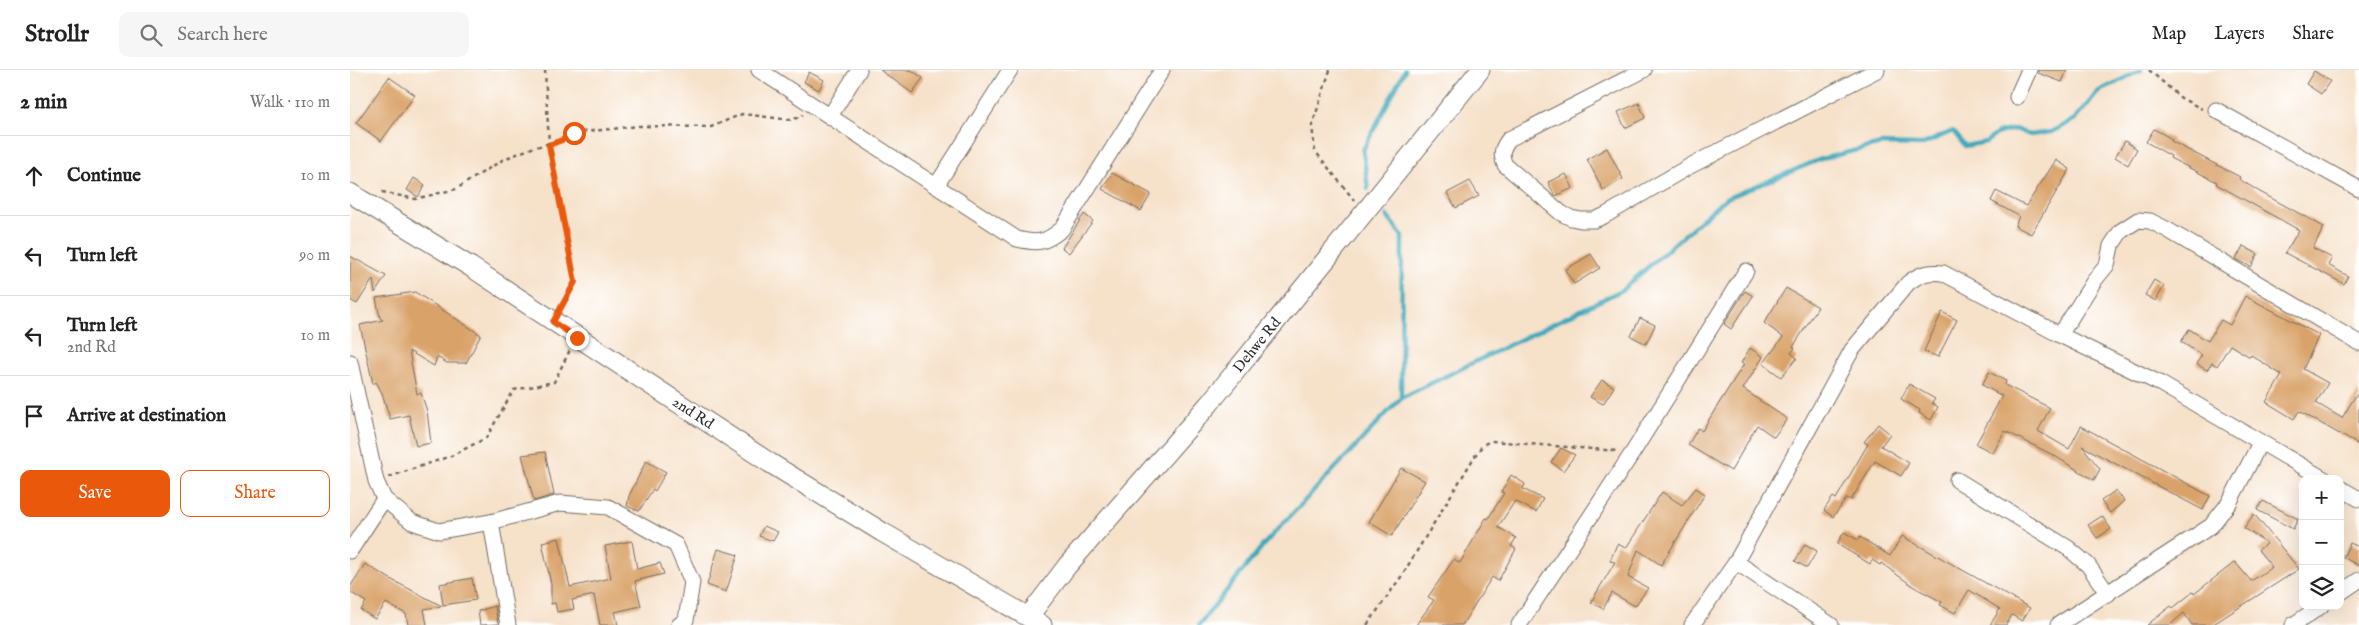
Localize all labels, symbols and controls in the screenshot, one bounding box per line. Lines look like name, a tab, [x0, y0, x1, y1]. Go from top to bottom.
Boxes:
search box	[119, 12, 469, 57]
text: Strollr	[25, 19, 89, 50]
icon: search	[137, 21, 165, 49]
text: Search here	[177, 23, 268, 47]
text: Map	[2152, 23, 2186, 46]
text: Layers	[2214, 23, 2265, 46]
text: Share	[2293, 23, 2334, 46]
text: 2 min	[20, 89, 67, 116]
text: Walk · 110 m	[250, 93, 330, 113]
route start	[563, 122, 586, 145]
icon: ahead	[20, 162, 48, 190]
text: Continue	[67, 164, 141, 188]
text: 10 m	[300, 166, 330, 186]
icon: left	[20, 242, 48, 270]
text: Turn left	[67, 244, 138, 268]
text: 90 m	[299, 246, 330, 266]
street label: Dehwe Rd	[1229, 313, 1286, 377]
text: Turn left	[67, 314, 138, 338]
icon: left	[20, 322, 48, 350]
text: 10 m	[300, 326, 330, 346]
route end	[566, 327, 589, 350]
text: 2nd Rd	[67, 338, 116, 358]
street label: 2nd Rd	[669, 393, 718, 434]
icon: arrive	[20, 402, 48, 430]
text: Arrive at destination	[67, 404, 226, 428]
button: Save	[20, 470, 170, 517]
button: Share	[180, 470, 330, 517]
map controls	[2299, 475, 2344, 610]
button: +	[2299, 475, 2344, 520]
button: −	[2299, 520, 2344, 565]
button: layers	[2299, 565, 2344, 610]

